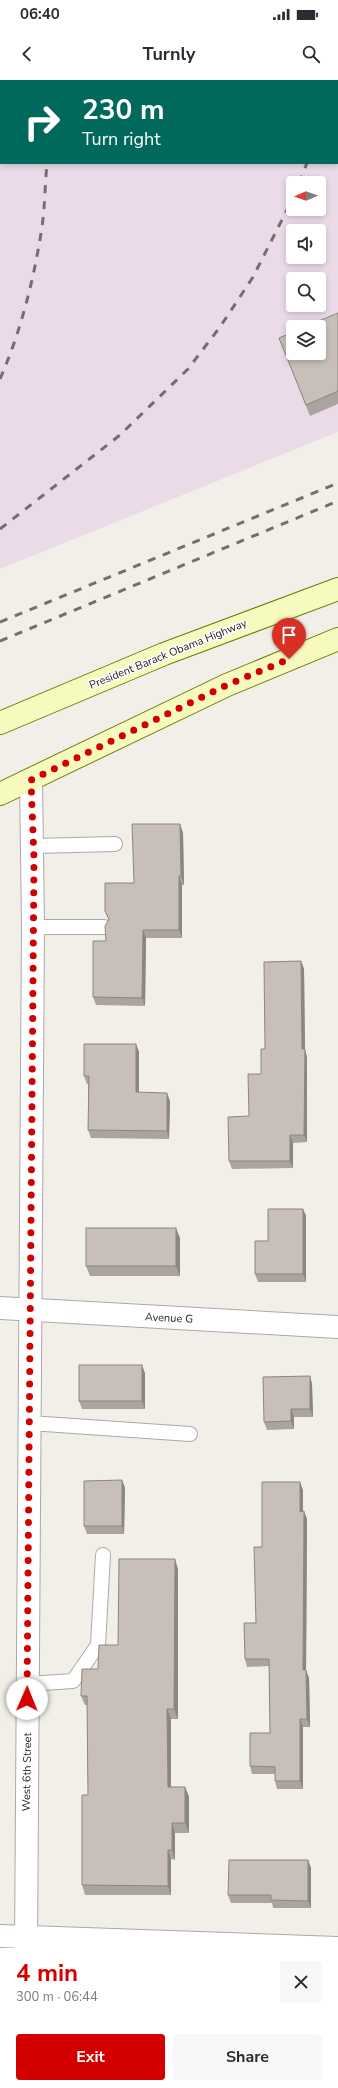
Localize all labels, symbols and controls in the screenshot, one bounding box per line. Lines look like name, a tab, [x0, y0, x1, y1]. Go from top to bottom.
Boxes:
text: 06:40	[20, 4, 60, 24]
text: Turnly	[143, 42, 195, 66]
icon: back	[16, 43, 38, 65]
icon: search	[300, 43, 322, 65]
text: 230 m	[82, 91, 165, 129]
icon: right	[16, 96, 68, 148]
text: Turn right	[82, 127, 161, 151]
north arrow	[286, 176, 326, 216]
map controls	[286, 176, 326, 360]
button: sound	[286, 224, 326, 264]
button: search	[286, 272, 326, 312]
button: layers	[286, 320, 326, 360]
street label: President Barack Obama Highway	[87, 615, 249, 693]
pin	[272, 618, 306, 659]
icon: arrive	[278, 624, 300, 646]
street label: Avenue G	[145, 1309, 193, 1327]
position arrow	[6, 1678, 48, 1720]
street label: West 6th Street	[19, 1732, 35, 1812]
text: 4 min	[16, 1957, 78, 1989]
button: close	[280, 1961, 322, 2003]
text: 300 m · 06:44	[16, 1988, 98, 2006]
button: Exit	[16, 2034, 165, 2080]
button: Share	[173, 2034, 322, 2080]

